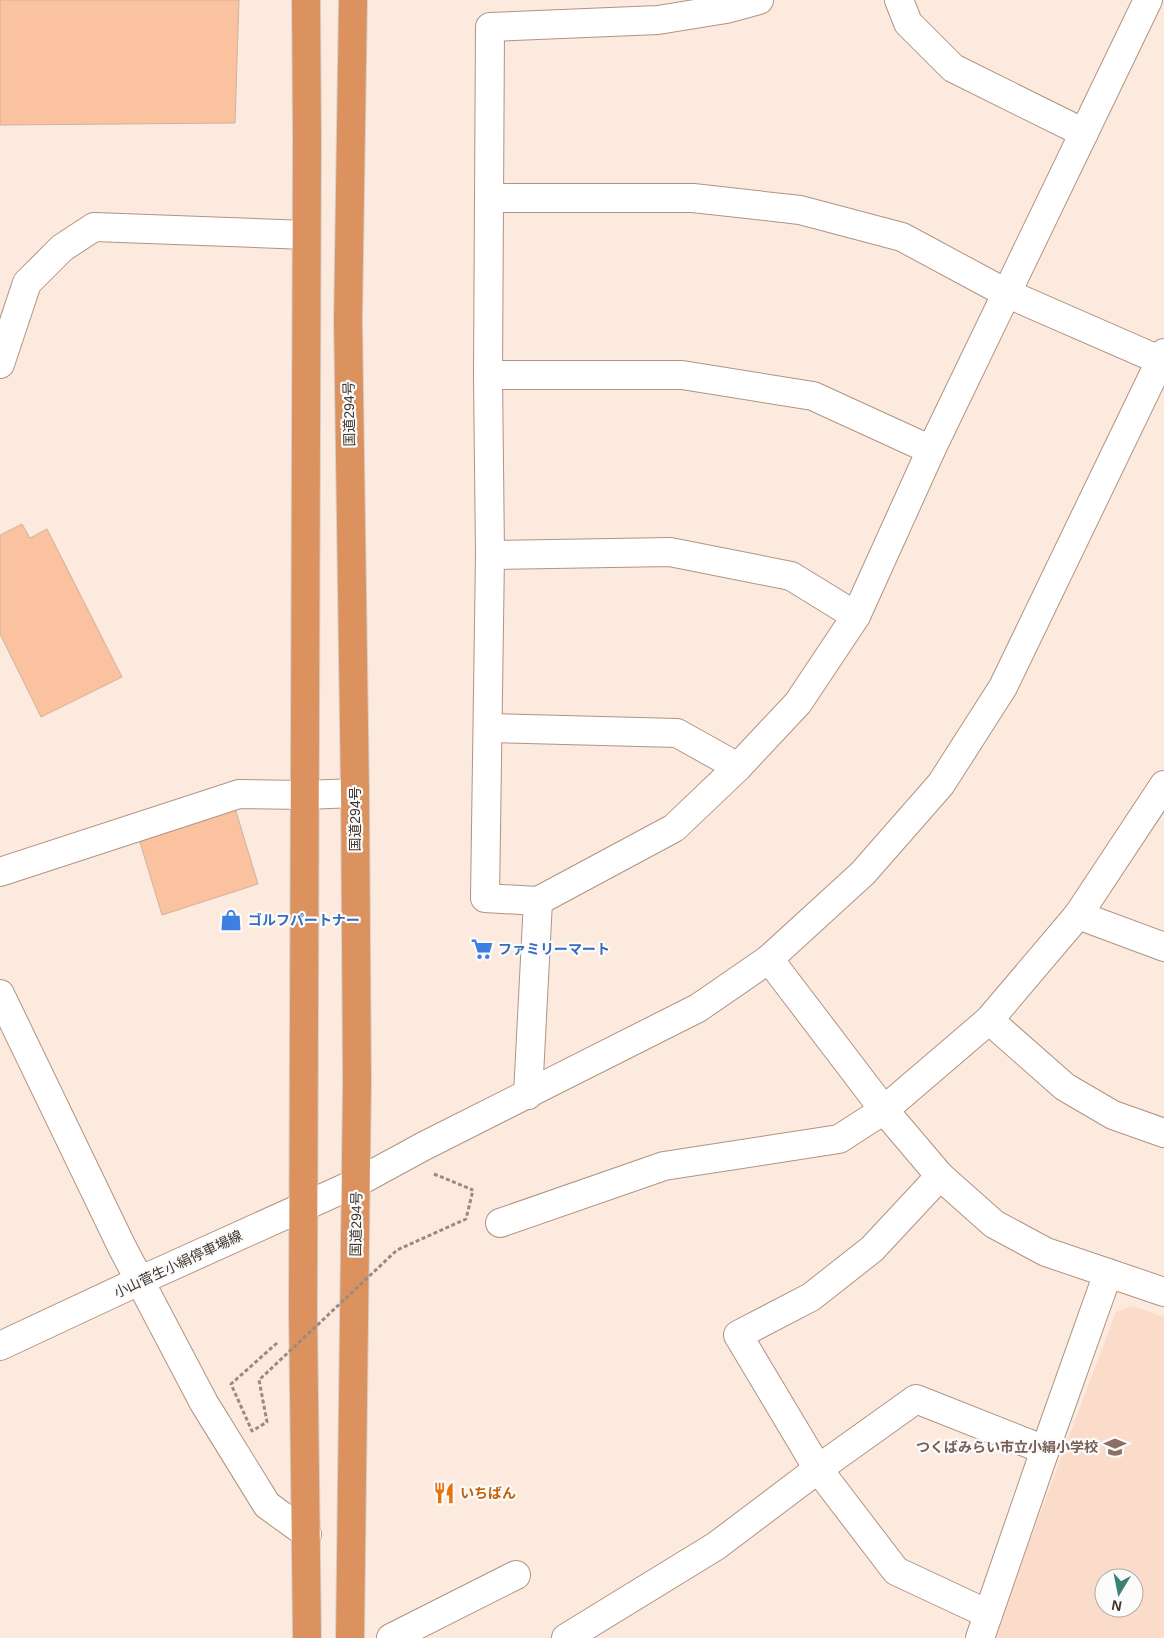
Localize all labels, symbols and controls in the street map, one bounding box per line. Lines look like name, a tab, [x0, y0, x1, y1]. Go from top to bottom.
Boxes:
street label: 国道294号	[340, 381, 358, 447]
street label: 国道294号	[347, 786, 363, 852]
shop icon: ゴルフパートナー	[218, 907, 244, 933]
place label: ゴルフパートナー	[248, 912, 360, 928]
supermarket icon: ファミリーマート	[469, 936, 495, 962]
place label: ファミリーマート	[498, 941, 610, 957]
street label: 国道294号	[347, 1191, 365, 1257]
street label: 小山菅生小絹停車場線	[111, 1227, 245, 1301]
school or university icon: つくばみらい市立小絹小学校	[1102, 1434, 1128, 1460]
place label: つくばみらい市立小絹小学校	[916, 1439, 1098, 1455]
restaurant icon: いちばん	[431, 1480, 457, 1506]
place label: いちばん	[460, 1485, 516, 1501]
north arrow	[1094, 1568, 1144, 1618]
text: N	[1110, 1597, 1123, 1615]

